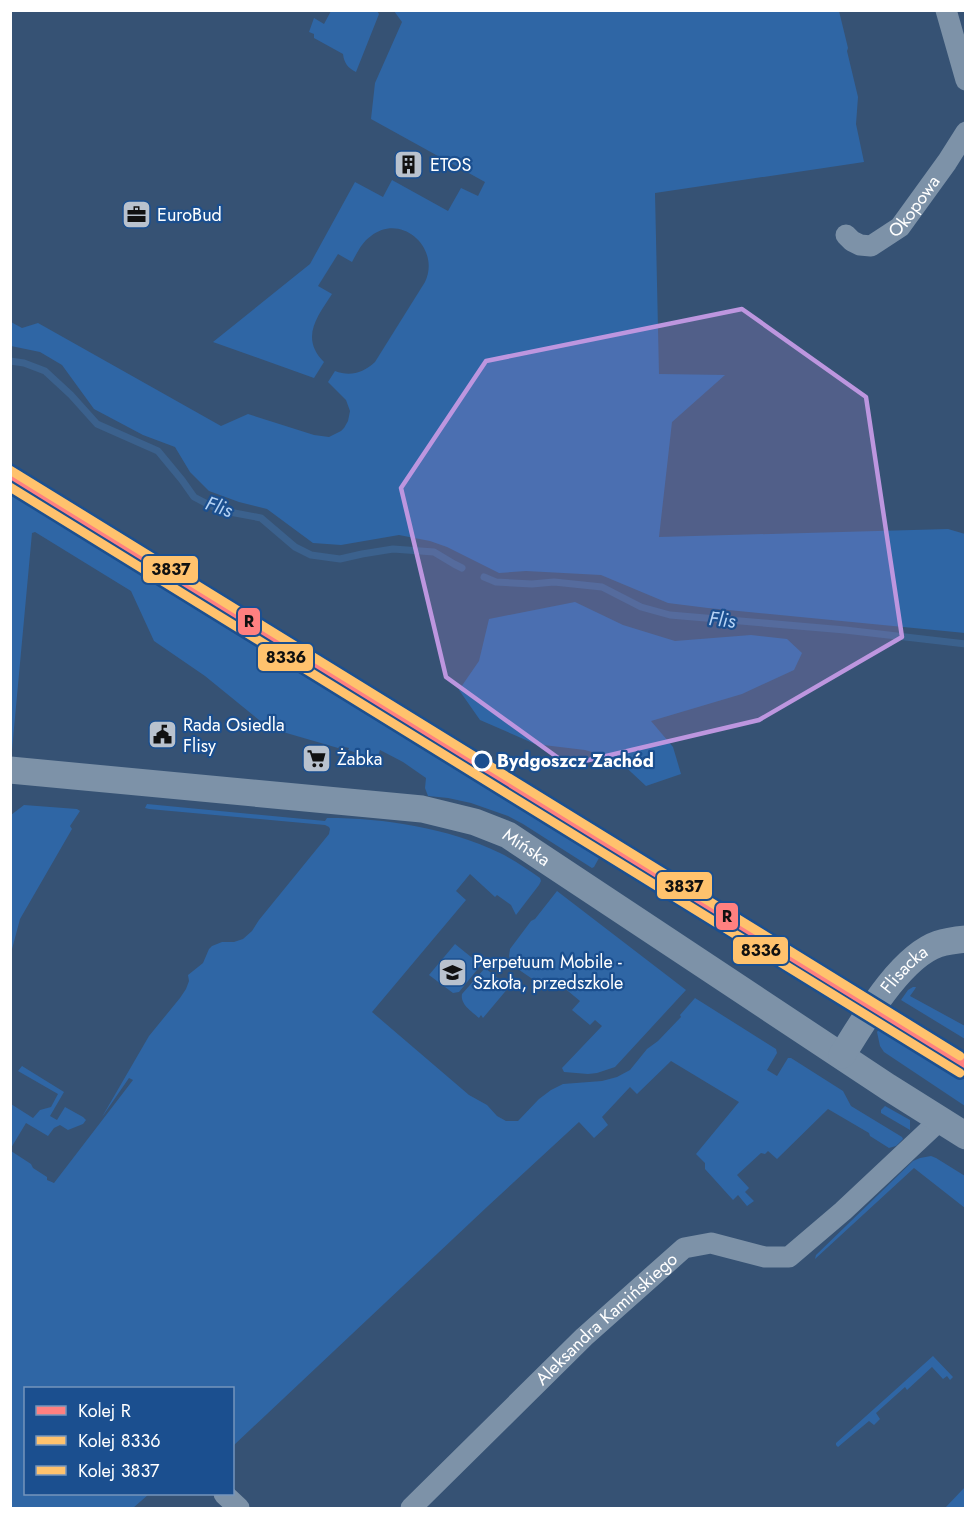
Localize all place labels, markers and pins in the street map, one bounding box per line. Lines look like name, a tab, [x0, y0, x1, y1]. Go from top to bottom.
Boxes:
building icon: ETOS	[393, 149, 425, 181]
place label: ETOS	[430, 152, 472, 178]
office icon: EuroBud	[120, 199, 152, 231]
place label: EuroBud	[157, 202, 222, 228]
place label: Rada Osiedla Flisy	[183, 712, 285, 759]
public building icon: Rada Osiedla Flisy	[146, 719, 178, 751]
supermarket icon: Żabka	[300, 743, 332, 775]
place label: Żabka	[337, 746, 382, 772]
place label: Bydgoszcz Zachód	[497, 748, 654, 774]
marker: Bydgoszcz Zachód	[472, 751, 492, 771]
place label: Perpetuum Mobile - Szkoła, przedszkole	[473, 949, 623, 996]
school or university icon: Perpetuum Mobile - Szkoła, przedszkole	[436, 956, 468, 988]

